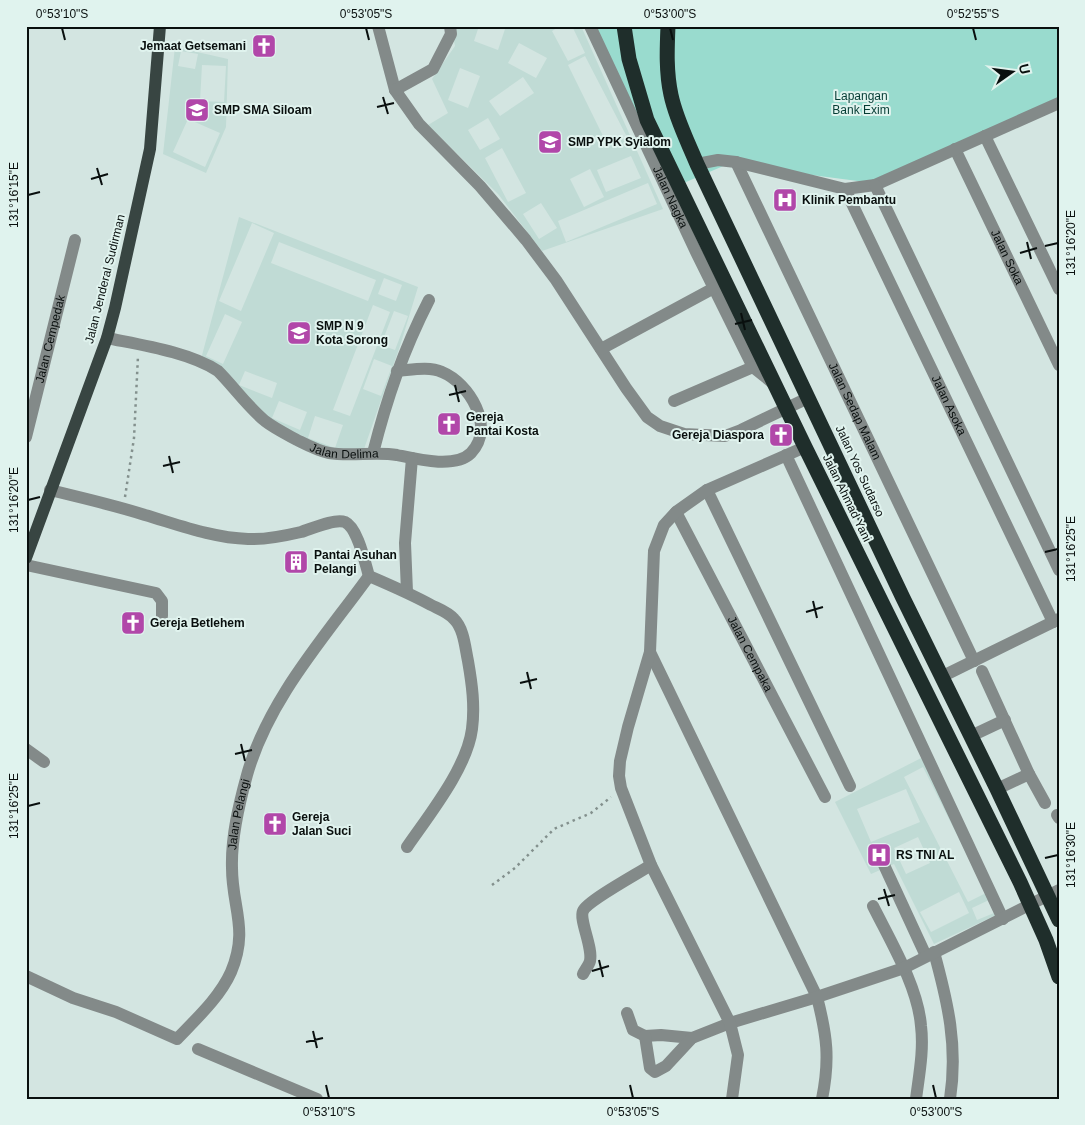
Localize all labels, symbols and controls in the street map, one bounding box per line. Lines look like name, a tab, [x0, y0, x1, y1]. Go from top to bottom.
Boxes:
text: 0°53'10"S	[36, 7, 88, 21]
text: 0°53'05"S	[340, 7, 392, 21]
text: 0°53'00"S	[644, 7, 696, 21]
text: 0°52'55"S	[947, 7, 999, 21]
church icon: Jemaat Getsemani	[251, 33, 277, 59]
place label: Jemaat Getsemani	[140, 39, 246, 53]
north arrow	[988, 48, 1038, 98]
text: U	[1016, 62, 1034, 76]
park label: Lapangan Bank Exim	[832, 89, 890, 117]
school or university icon: SMP SMA Siloam	[184, 97, 210, 123]
place label: SMP SMA Siloam	[214, 103, 312, 117]
school or university icon: SMP YPK Syialom	[537, 129, 563, 155]
place label: SMP YPK Syialom	[568, 135, 671, 149]
text: 131°16'15"E	[7, 162, 21, 228]
street label: Jalan Nagka	[650, 164, 691, 231]
hospital icon: Klinik Pembantu	[772, 187, 798, 213]
place label: Klinik Pembantu	[802, 193, 896, 207]
text: 131°16'20"E	[1064, 210, 1078, 276]
street label: Jalan Jenderal Sudirman	[82, 213, 128, 345]
street label: Jalan Soka	[988, 227, 1026, 287]
street label: Jalan Cempedak	[33, 293, 68, 384]
place label: SMP N 9 Kota Sorong	[316, 319, 388, 347]
school or university icon: SMP N 9 Kota Sorong	[286, 320, 312, 346]
street label: Jalan Sedap Malam	[826, 360, 884, 462]
street label: Jalan Asoka	[929, 373, 969, 438]
place label: Gereja Pantai Kosta	[466, 410, 539, 438]
church icon: Gereja Pantai Kosta	[436, 411, 462, 437]
church icon: Gereja Diaspora	[768, 422, 794, 448]
street label: Jalan Yos Sudarso	[833, 423, 887, 519]
place label: Gereja Diaspora	[672, 428, 764, 442]
street label: Jalan Delima	[308, 440, 379, 461]
street label: Jalan Ahmad Yani	[820, 452, 874, 544]
text: 131°16'20"E	[7, 467, 21, 533]
text: 131°16'25"E	[1064, 516, 1078, 582]
place label: Pantai Asuhan Pelangi	[314, 548, 397, 576]
building icon: Pantai Asuhan Pelangi	[283, 549, 309, 575]
church icon: Gereja Betlehem	[120, 610, 146, 636]
street label: Jalan Cempaka	[725, 614, 776, 694]
place label: Gereja Betlehem	[150, 616, 245, 630]
text: 131°16'25"E	[7, 773, 21, 839]
street label: Jalan Pelangi	[225, 777, 253, 851]
place label: Gereja Jalan Suci	[292, 810, 351, 838]
church icon: Gereja Jalan Suci	[262, 811, 288, 837]
text: 131°16'30"E	[1064, 822, 1078, 888]
hospital icon: RS TNI AL	[866, 842, 892, 868]
place label: RS TNI AL	[896, 848, 954, 862]
text: 0°53'10"S	[303, 1105, 355, 1119]
text: 0°53'05"S	[607, 1105, 659, 1119]
text: 0°53'00"S	[910, 1105, 962, 1119]

